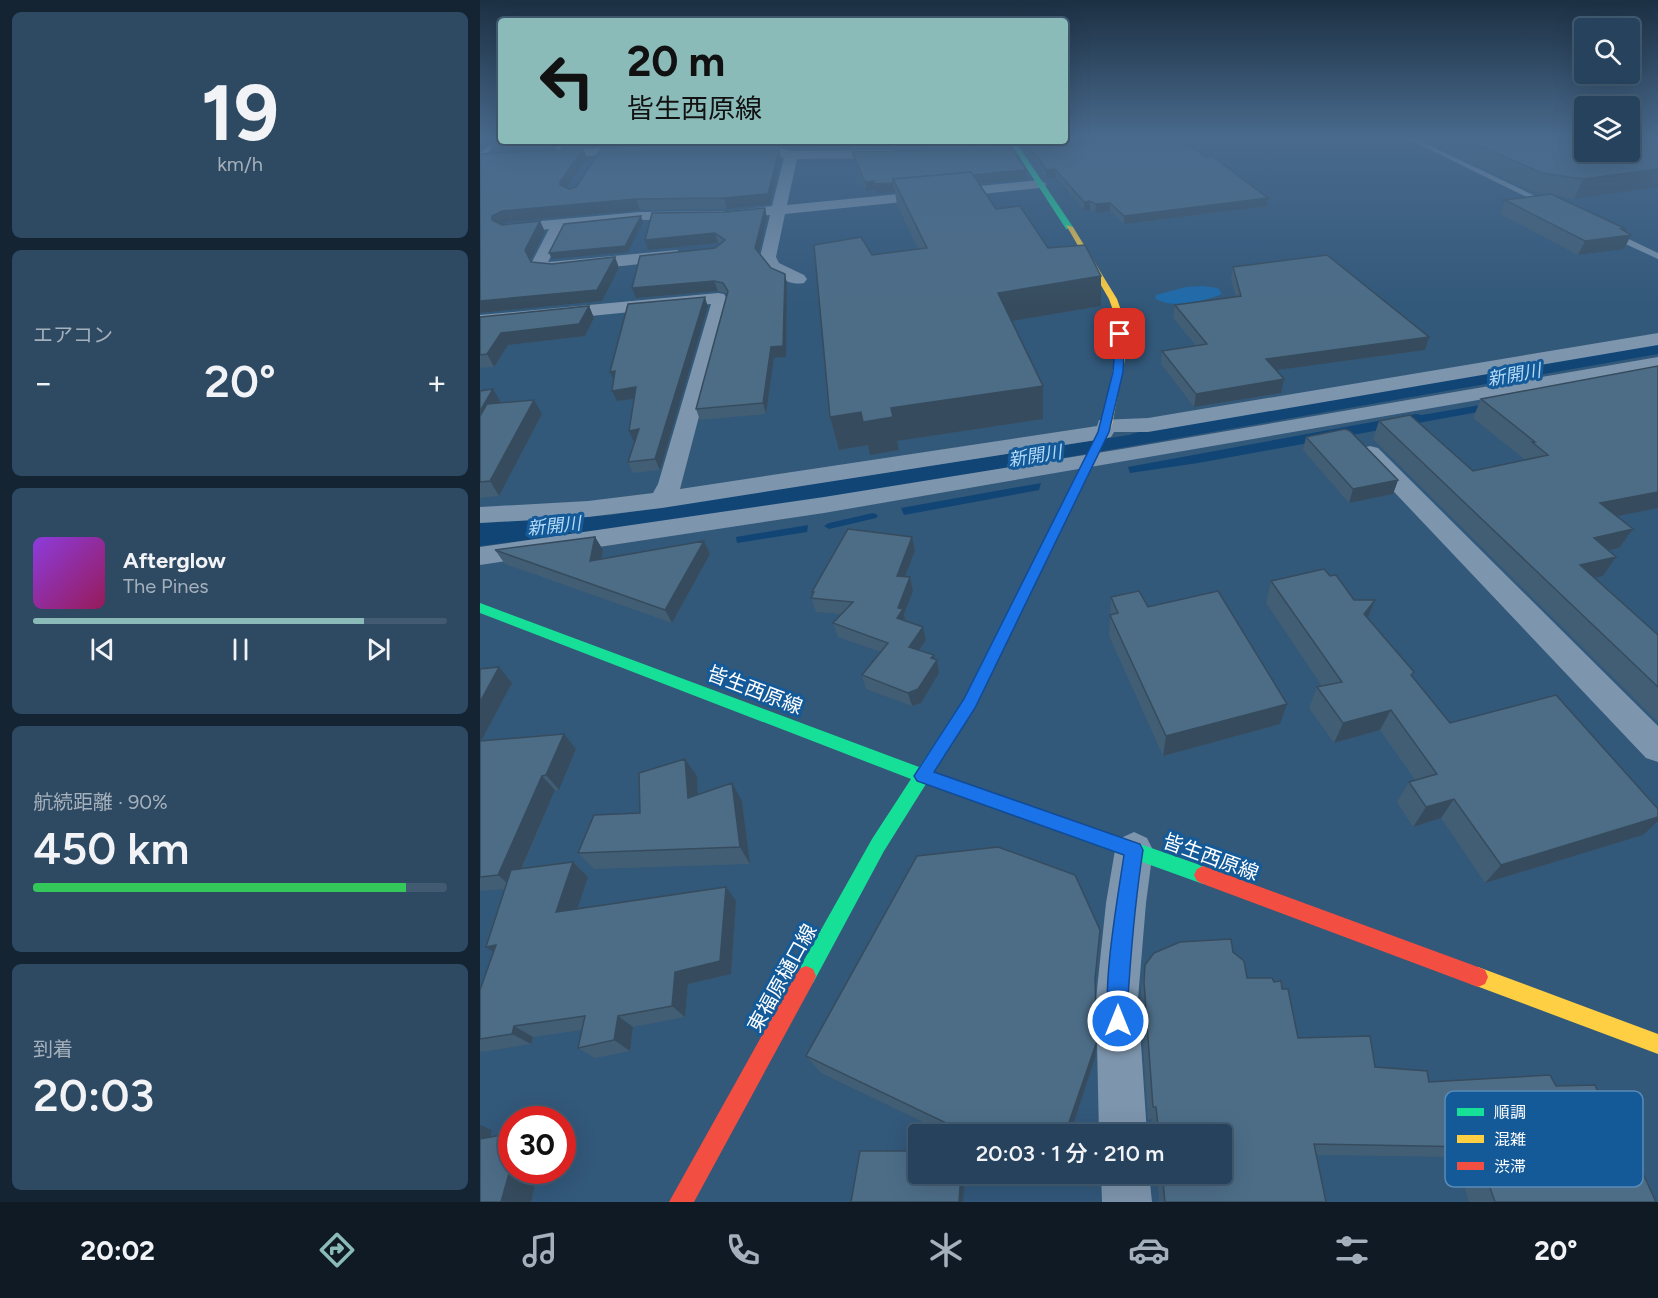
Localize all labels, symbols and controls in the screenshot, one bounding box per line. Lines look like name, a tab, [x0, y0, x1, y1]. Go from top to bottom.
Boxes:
map controls	[1574, 18, 1640, 162]
button: search	[1574, 18, 1640, 84]
text: 20 m	[627, 36, 725, 87]
icon: left	[528, 42, 606, 120]
text: 19	[201, 66, 279, 160]
text: 皆生西原線	[627, 92, 762, 125]
button: layers	[1574, 96, 1640, 162]
text: km/h	[217, 152, 263, 176]
pin	[1094, 308, 1145, 359]
icon: arrive	[1103, 317, 1136, 350]
text: エアコン	[33, 323, 113, 347]
text: 20°	[204, 354, 276, 408]
water label: 新開川	[1486, 359, 1544, 391]
text: −	[33, 363, 54, 402]
text: +	[426, 363, 447, 402]
water label: 新開川	[1007, 441, 1065, 471]
water label: 新開川	[526, 512, 584, 540]
text: Afterglow	[123, 547, 226, 574]
text: The Pines	[123, 574, 209, 598]
icon: previous	[86, 633, 119, 666]
icon: pause	[224, 633, 257, 666]
icon: next	[362, 633, 395, 666]
street label: 皆生西原線	[704, 661, 806, 719]
text: 航続距離 · 90%	[33, 790, 168, 814]
text: 450 km	[33, 821, 189, 875]
street label: 皆生西原線	[1160, 829, 1262, 885]
street label: 東福原樋口線	[742, 920, 822, 1036]
position arrow	[1086, 989, 1150, 1053]
text: 到着	[33, 1037, 73, 1061]
text: 20:03	[33, 1068, 154, 1122]
legend	[1445, 1091, 1643, 1187]
text: 順調	[1494, 1103, 1526, 1122]
speed limit sign: 30	[498, 1106, 576, 1184]
text: 混雑	[1494, 1130, 1526, 1149]
text: 20:03 · 1 分 · 210 m	[976, 1140, 1164, 1167]
text: 渋滞	[1494, 1157, 1526, 1176]
icon: directions	[316, 1229, 358, 1271]
icon: music	[519, 1229, 561, 1271]
icon: phone	[722, 1229, 764, 1271]
icon: climate	[925, 1229, 967, 1271]
icon: car	[1128, 1229, 1170, 1271]
icon: filters	[1331, 1229, 1373, 1271]
text: 20:02	[81, 1234, 155, 1267]
text: 20°	[1534, 1234, 1577, 1267]

